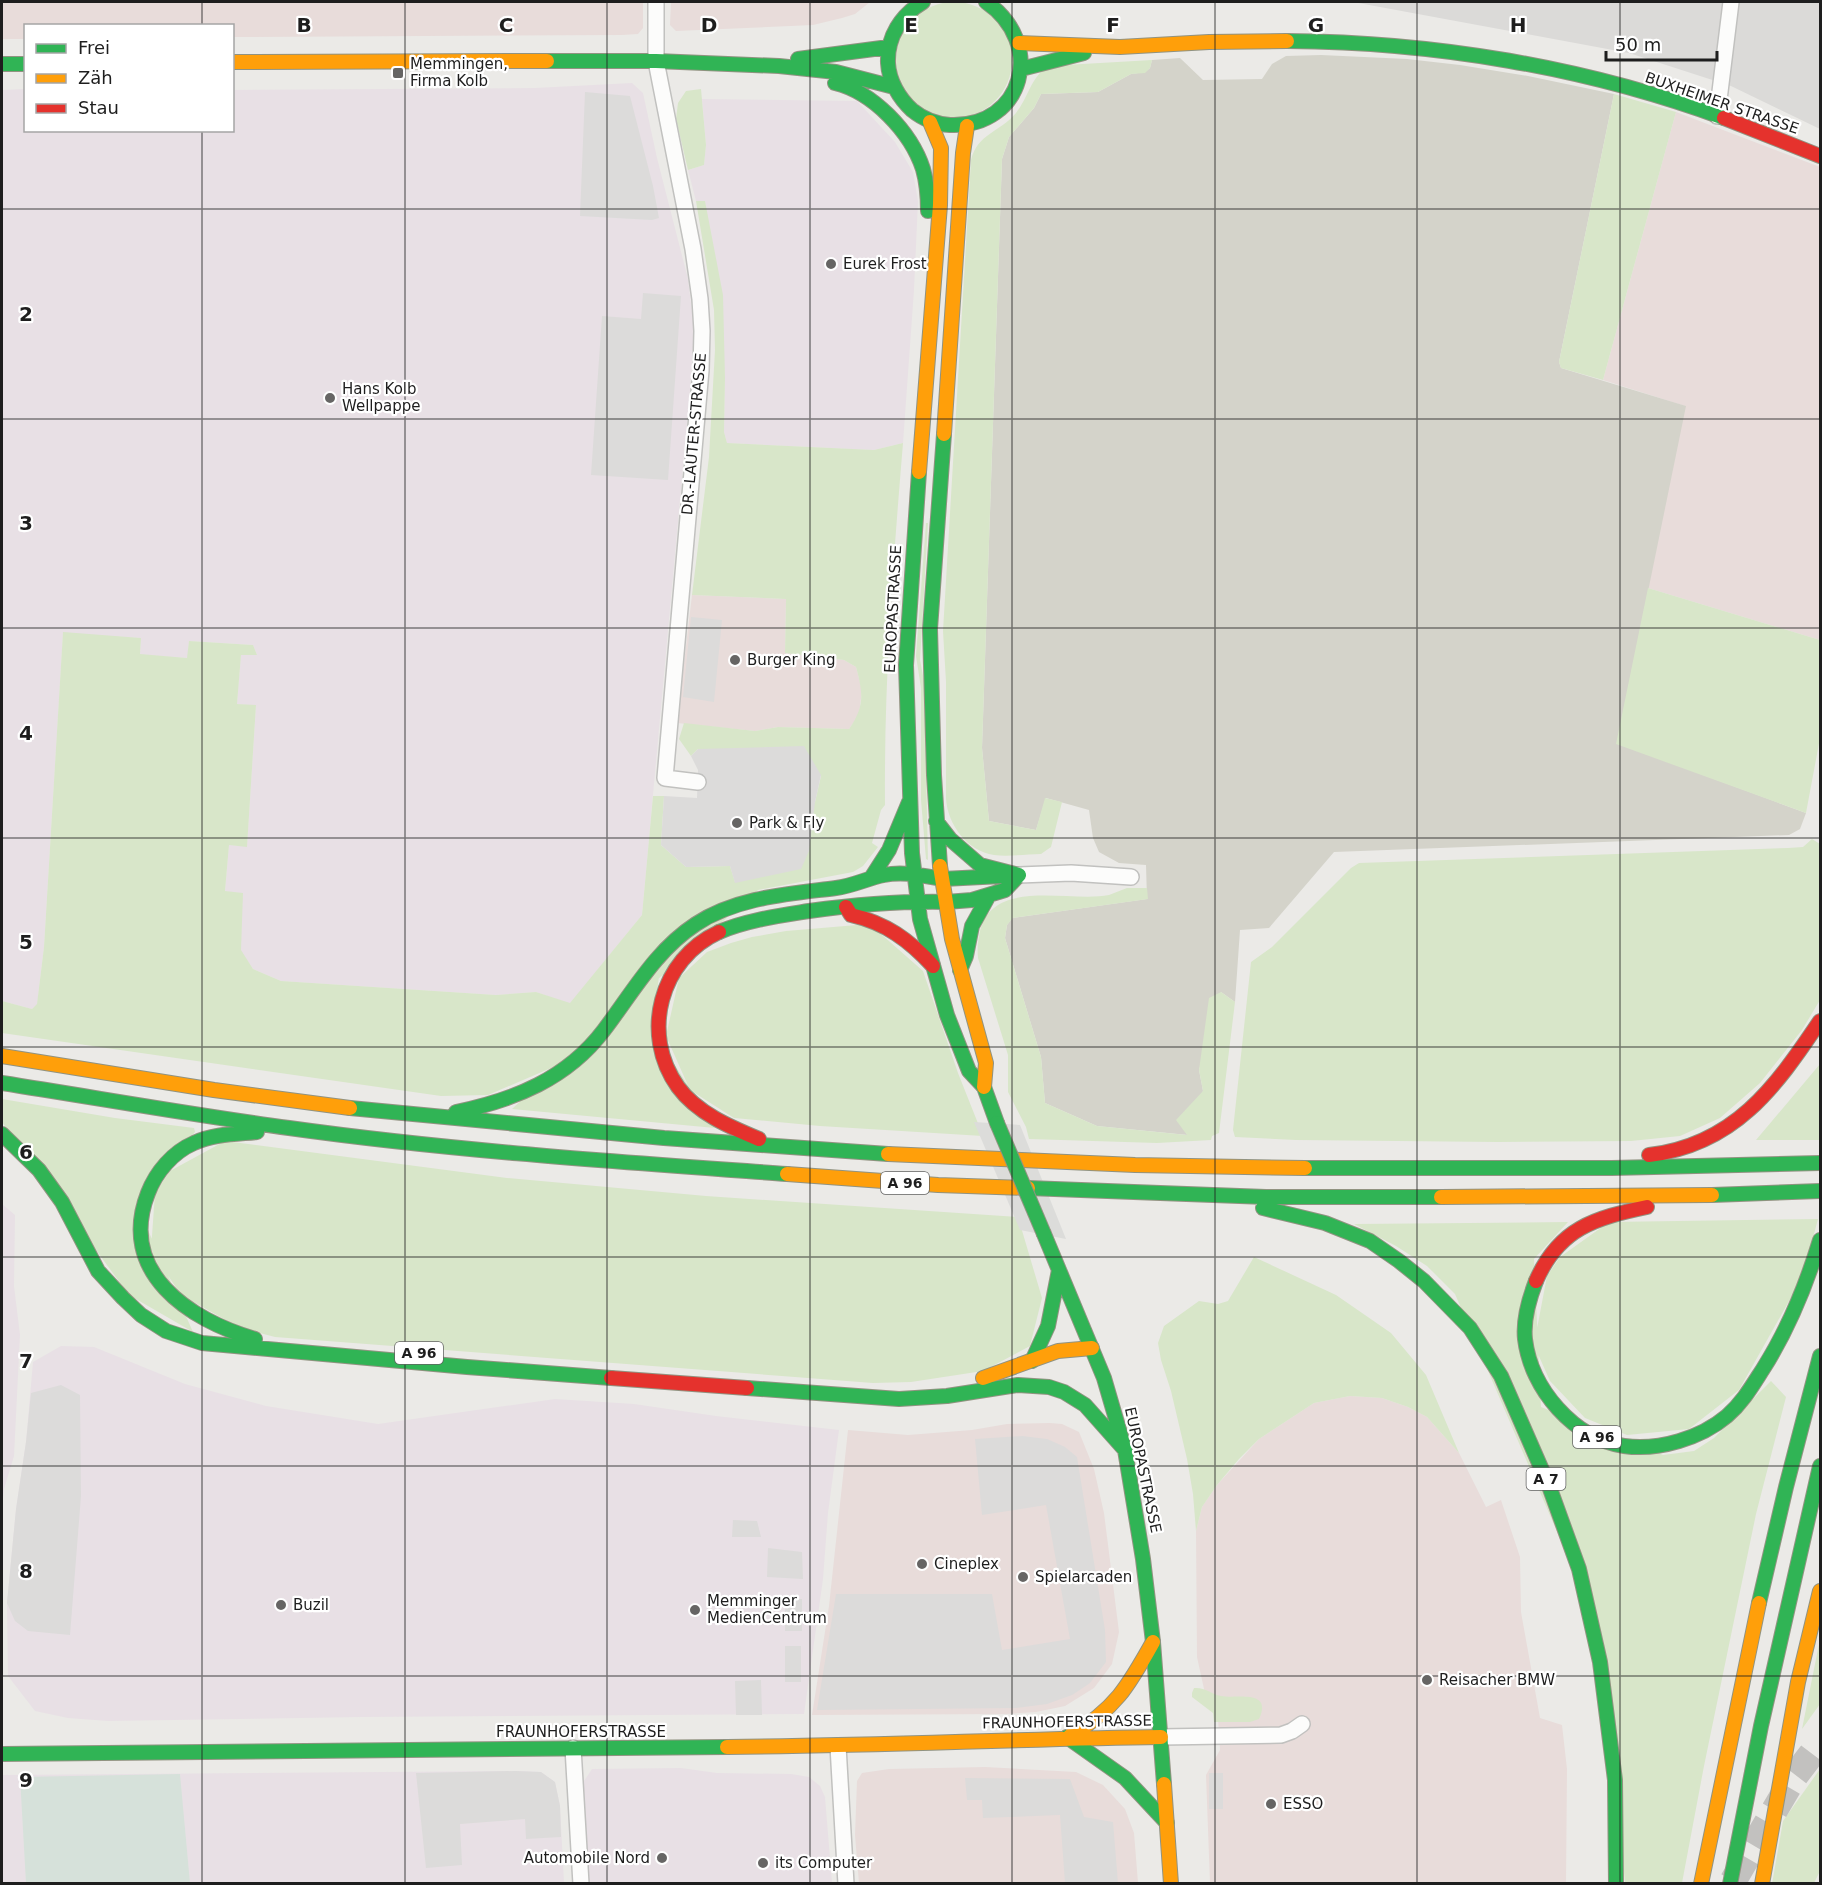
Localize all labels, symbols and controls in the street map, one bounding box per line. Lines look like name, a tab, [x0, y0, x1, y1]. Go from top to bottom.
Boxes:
text: B	[296, 13, 312, 37]
text: C	[499, 13, 513, 37]
text: D	[701, 13, 717, 37]
text: E	[904, 13, 918, 37]
text: F	[1106, 13, 1120, 37]
text: G	[1308, 13, 1324, 37]
text: H	[1510, 13, 1526, 37]
legend	[24, 24, 234, 132]
scale bar	[1606, 24, 1717, 62]
text: 50 m	[1615, 34, 1661, 55]
text: Frei	[78, 37, 110, 58]
place label: Memmingen, Firma Kolb	[410, 55, 508, 90]
marker: Memmingen, Firma Kolb	[391, 66, 405, 80]
text: Zäh	[78, 67, 113, 88]
street label: BUXHEIMER STRASSE	[1643, 68, 1801, 138]
text: Stau	[78, 97, 119, 118]
place label: Eurek Frost	[843, 255, 927, 273]
marker: Eurek Frost	[824, 257, 838, 271]
text: 2	[19, 302, 33, 326]
street label: DR.-LAUTER-STRASSE	[678, 352, 710, 516]
place label: Hans Kolb Wellpappe	[342, 380, 421, 415]
marker: Hans Kolb Wellpappe	[323, 391, 337, 405]
text: 3	[19, 511, 33, 535]
street label: EUROPASTRASSE	[881, 544, 905, 674]
place label: Burger King	[747, 651, 835, 669]
marker: Burger King	[728, 653, 742, 667]
text: 4	[19, 721, 33, 745]
place label: Park & Fly	[749, 814, 824, 832]
marker: Park & Fly	[730, 816, 744, 830]
text: 5	[19, 930, 33, 954]
text: 6	[19, 1140, 33, 1164]
road number: A 96	[881, 1172, 929, 1194]
road number: A 96	[395, 1342, 443, 1364]
text: 7	[19, 1349, 33, 1373]
street label: EUROPASTRASSE	[1121, 1405, 1165, 1535]
road number: A 96	[1573, 1426, 1621, 1448]
road number: A 7	[1526, 1468, 1566, 1490]
place label: Cineplex	[934, 1555, 999, 1573]
marker: Cineplex	[915, 1557, 929, 1571]
text: 8	[19, 1559, 33, 1583]
place label: Spielarcaden	[1035, 1568, 1132, 1586]
marker: Spielarcaden	[1016, 1570, 1030, 1584]
place label: Memminger MedienCentrum	[707, 1592, 827, 1627]
place label: Buzil	[293, 1596, 329, 1614]
marker: Buzil	[274, 1598, 288, 1612]
marker: Memminger MedienCentrum	[688, 1603, 702, 1617]
place label: Reisacher BMW	[1439, 1671, 1555, 1689]
marker: Reisacher BMW	[1420, 1673, 1434, 1687]
street label: FRAUNHOFERSTRASSE	[982, 1712, 1152, 1732]
street label: FRAUNHOFERSTRASSE	[496, 1723, 666, 1741]
text: 9	[19, 1768, 33, 1792]
place label: ESSO	[1283, 1795, 1323, 1813]
marker: ESSO	[1264, 1797, 1278, 1811]
place label: Automobile Nord	[524, 1849, 650, 1867]
marker: Automobile Nord	[655, 1851, 669, 1865]
place label: its Computer	[775, 1854, 873, 1872]
marker: its Computer	[756, 1856, 770, 1870]

